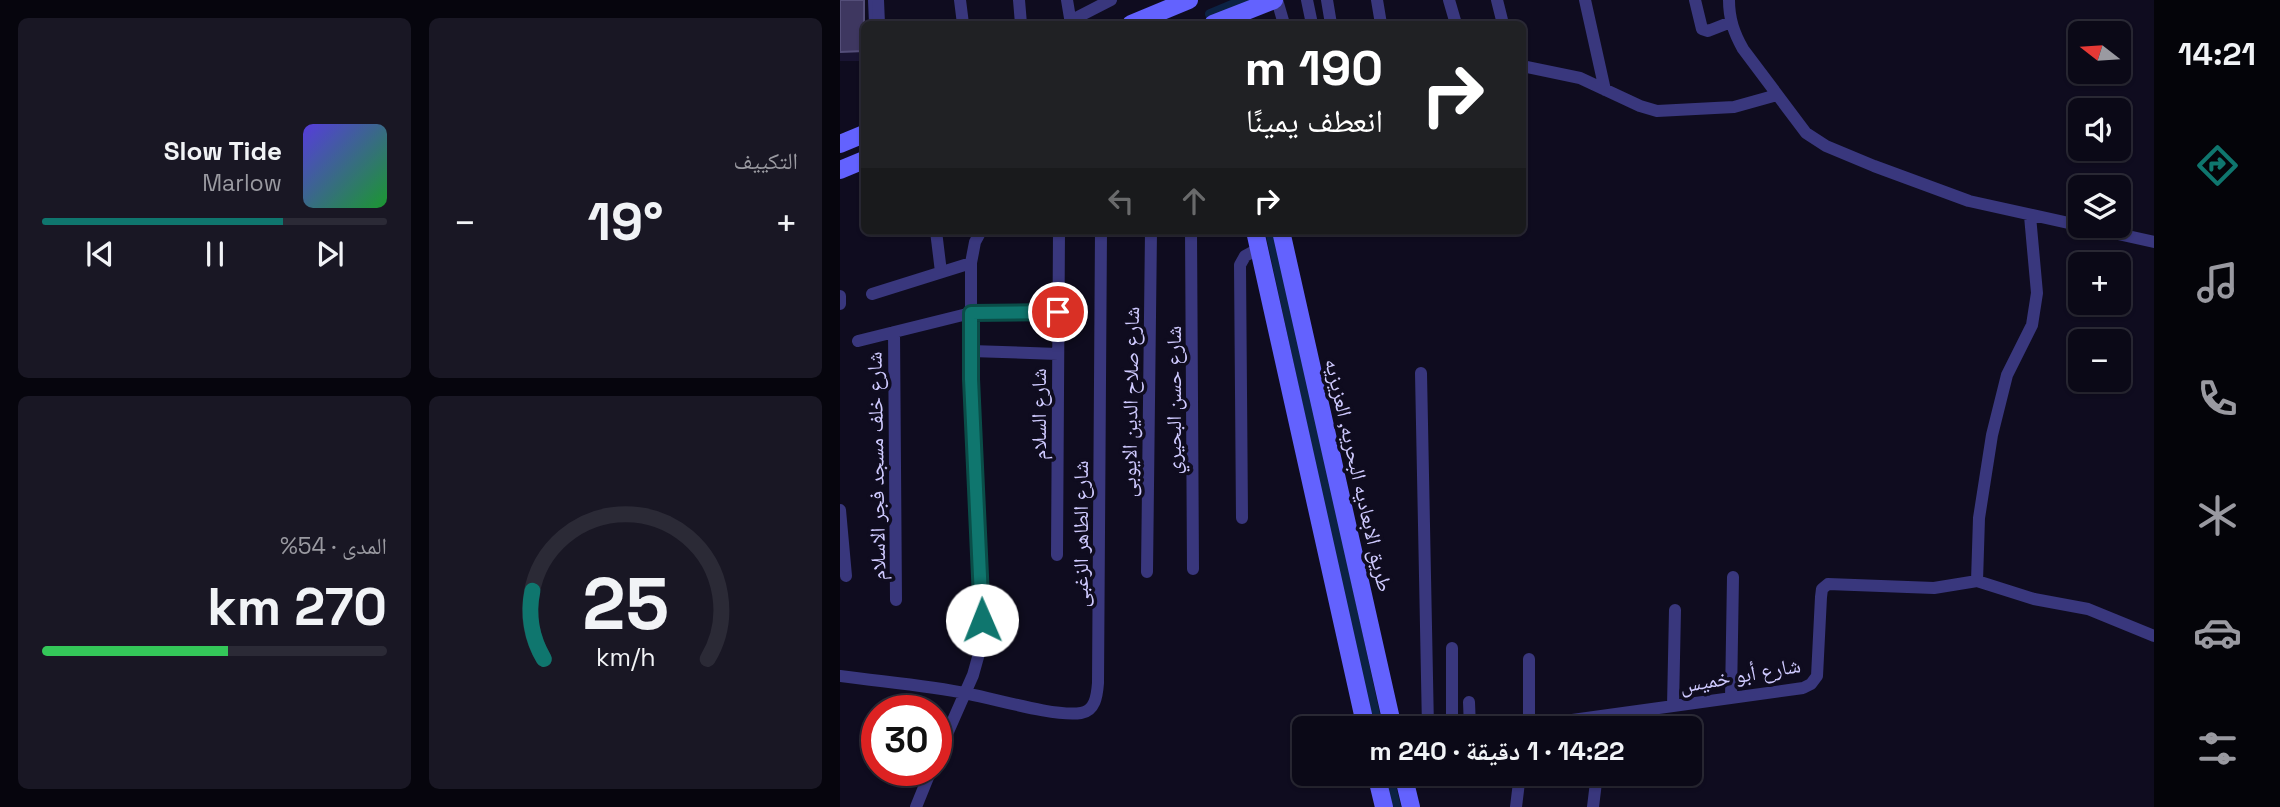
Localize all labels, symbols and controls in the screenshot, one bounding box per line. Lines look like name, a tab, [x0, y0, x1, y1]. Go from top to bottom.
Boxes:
north arrow	[2068, 21, 2132, 84]
map controls	[2068, 21, 2131, 392]
text: 14:21	[2178, 34, 2256, 74]
text: 190 m	[1245, 37, 1383, 99]
icon: right	[1407, 49, 1498, 140]
button: sound	[2068, 98, 2131, 161]
text: انعطف يمينًا	[1246, 101, 1383, 141]
text: Slow Tide	[164, 134, 282, 168]
icon: directions	[2193, 141, 2242, 190]
text: التكييف	[733, 146, 798, 176]
text: Marlow	[202, 168, 282, 198]
button: layers	[2068, 175, 2131, 238]
icon: left	[1102, 182, 1140, 220]
icon: ahead	[1175, 182, 1213, 220]
icon: right	[1248, 182, 1286, 220]
text: 19°	[587, 189, 664, 255]
text: −	[453, 199, 477, 247]
text: +	[774, 199, 798, 247]
icon: previous	[81, 235, 119, 273]
icon: pause	[196, 235, 234, 273]
icon: next	[311, 235, 349, 273]
button: +	[2068, 252, 2131, 315]
icon: music	[2193, 258, 2242, 307]
pin	[1028, 282, 1088, 342]
icon: arrive	[1039, 293, 1077, 331]
street label: شارع صلاح الدين الايوبى	[1115, 306, 1145, 498]
street label: شارع حسن البحيري	[1160, 326, 1190, 474]
button: −	[2068, 329, 2131, 392]
street label: شارع خلف مسجد فجر الاسلام	[861, 351, 892, 581]
street label: طريق الابعاديه البحريه, العزيزيه	[1319, 356, 1399, 594]
street label: شارع السلام	[1025, 368, 1053, 460]
icon: phone	[2193, 374, 2242, 423]
street label: شارع الطاهر الزغبى	[1067, 461, 1094, 607]
icon: climate	[2193, 491, 2242, 540]
text: المدى · 54%	[280, 531, 387, 561]
text: 25	[582, 557, 669, 650]
text: 270 km	[207, 574, 387, 640]
position arrow	[945, 583, 1019, 657]
icon: car	[2193, 608, 2242, 657]
text: km/h	[596, 640, 655, 672]
street label: شارع أبو خميس	[1677, 651, 1803, 699]
speed limit sign: 30	[861, 695, 952, 786]
icon: filters	[2193, 724, 2242, 773]
text: 14:22 · 1 دقيقة · 240 m	[1370, 734, 1624, 768]

